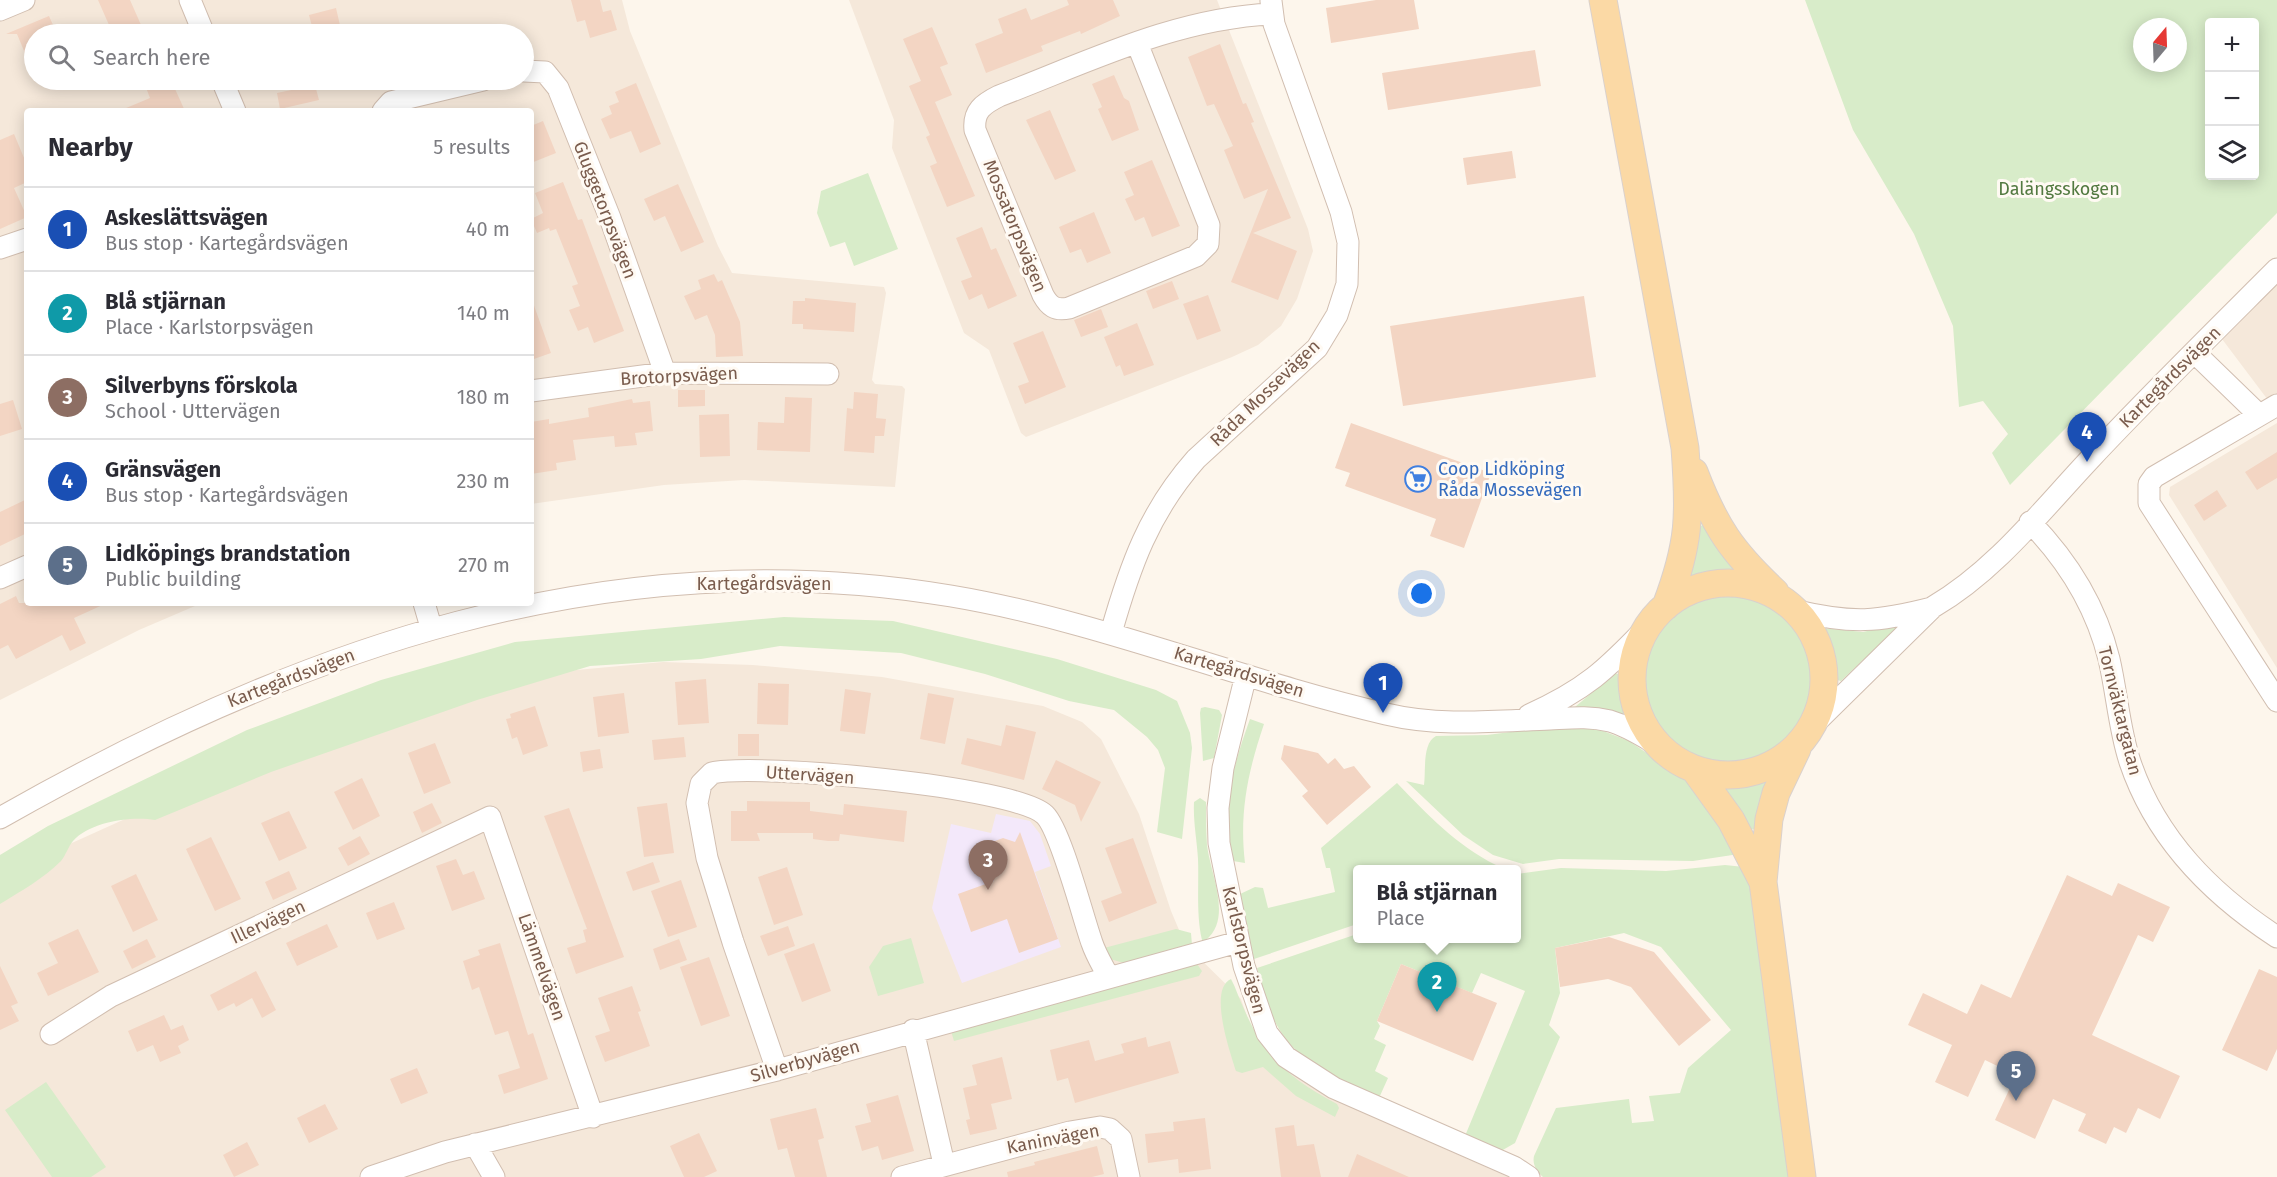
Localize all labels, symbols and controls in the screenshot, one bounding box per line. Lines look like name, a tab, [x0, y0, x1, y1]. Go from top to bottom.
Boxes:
north arrow	[2133, 18, 2187, 72]
map controls	[2205, 18, 2259, 180]
button: +	[2205, 18, 2259, 72]
search box	[24, 24, 534, 90]
icon: search	[45, 41, 78, 74]
text: Search here	[93, 44, 211, 71]
button: −	[2205, 72, 2259, 126]
button: layers	[2205, 126, 2259, 180]
text: Nearby	[48, 132, 133, 163]
text: 5 results	[433, 135, 510, 159]
street label: Gluggetorpsvägen	[569, 138, 641, 282]
street label: Mossatorpsvägen	[978, 157, 1052, 295]
park label: Dalängsskogen	[1998, 178, 2120, 200]
text: Askeslättsvägen	[105, 204, 268, 231]
text: 1	[63, 217, 72, 241]
text: 40 m	[466, 217, 510, 241]
text: Bus stop · Kartegårdsvägen	[105, 231, 349, 255]
text: Blå stjärnan	[105, 288, 226, 315]
text: 2	[62, 301, 73, 325]
text: 140 m	[457, 301, 510, 325]
text: Place · Karlstorpsvägen	[105, 315, 314, 339]
street label: Kartegårdsvägen	[2115, 322, 2225, 432]
street label: Råda Mossevägen	[1205, 335, 1325, 451]
street label: Brotorpsvägen	[620, 362, 738, 390]
text: Silverbyns förskola	[105, 372, 298, 399]
text: 3	[62, 385, 73, 409]
text: 180 m	[457, 385, 510, 409]
text: School · Uttervägen	[105, 399, 281, 423]
pin: 4	[2068, 412, 2106, 462]
text: Gränsvägen	[105, 456, 221, 483]
place label: Coop Lidköping Råda Mossevägen	[1438, 458, 1582, 501]
supermarket icon: Coop Lidköping Råda Mossevägen	[1403, 464, 1433, 494]
text: 4	[62, 469, 73, 493]
text: 230 m	[457, 469, 510, 493]
text: Bus stop · Kartegårdsvägen	[105, 483, 349, 507]
text: Lidköpings brandstation	[105, 540, 350, 567]
text: 5	[62, 553, 73, 577]
text: 270 m	[458, 553, 510, 577]
text: Public building	[105, 567, 241, 591]
street label: Kartegårdsvägen	[697, 573, 831, 595]
your location	[1407, 579, 1436, 608]
street label: Kartegårdsvägen	[1171, 642, 1307, 702]
street label: Kartegårdsvägen	[224, 644, 358, 712]
street label: Tornväktargatan	[2093, 644, 2147, 778]
pin: 1	[1364, 664, 1402, 713]
street label: Uttervägen	[765, 761, 855, 789]
pin: 3	[968, 840, 1008, 890]
popup	[1353, 865, 1521, 943]
text: Blå stjärnan	[1377, 879, 1497, 906]
street label: Karlstorpsvägen	[1217, 884, 1271, 1016]
street label: Illervägen	[227, 895, 309, 949]
text: Place	[1377, 906, 1425, 930]
street label: Lämmelvägen	[513, 910, 571, 1024]
pin: 2	[1418, 962, 1456, 1012]
street label: Silverbyvägen	[748, 1035, 862, 1087]
pin: 5	[1996, 1052, 2036, 1101]
street label: Kaninvägen	[1005, 1119, 1101, 1159]

